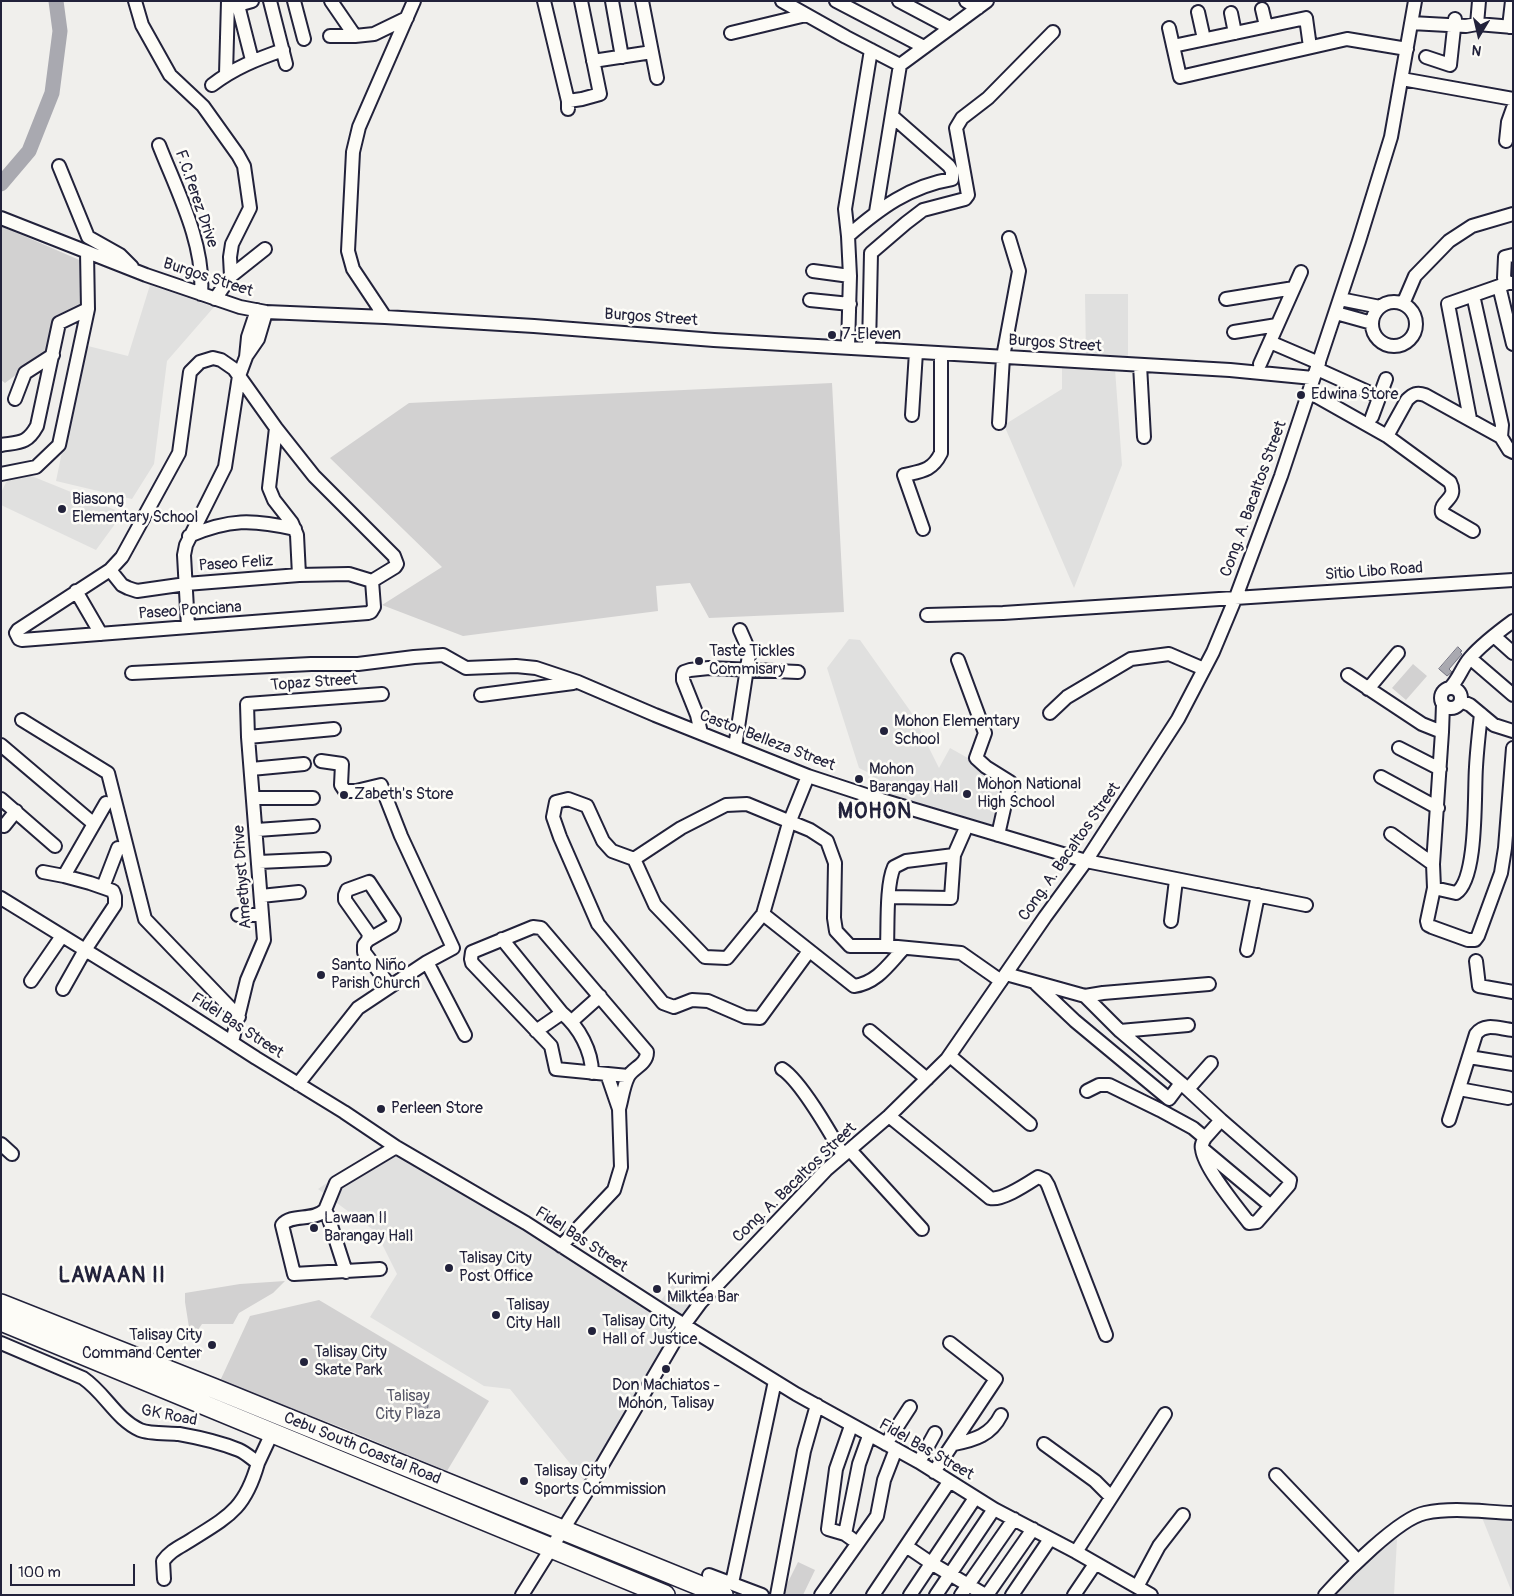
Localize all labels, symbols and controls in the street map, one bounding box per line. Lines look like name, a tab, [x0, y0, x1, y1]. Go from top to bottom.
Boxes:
north arrow	[1454, 10, 1504, 60]
text: N	[1471, 41, 1483, 59]
street label: F.C.Perez Drive	[170, 148, 222, 250]
street label: Burgos Street	[161, 254, 255, 302]
street label: Burgos Street	[604, 305, 698, 331]
place label: 7-Eleven	[842, 325, 901, 345]
marker: 7-Eleven	[826, 329, 838, 341]
street label: Burgos Street	[1008, 331, 1102, 357]
place label: Edwina Store	[1311, 385, 1398, 405]
marker: Edwina Store	[1295, 389, 1307, 401]
street label: Cong. A. Bacaltos Street	[1217, 418, 1291, 580]
place label: Biasong Elementary School	[72, 490, 198, 528]
marker: Biasong Elementary School	[56, 503, 68, 515]
street label: Paseo Feliz	[198, 552, 274, 576]
street label: Sitio Libo Road	[1324, 559, 1424, 585]
street label: Paseo Ponciana	[138, 598, 242, 624]
place label: Taste Tickles Commisary	[709, 642, 795, 680]
marker: Taste Tickles Commisary	[693, 655, 705, 667]
street label: Topaz Street	[270, 670, 358, 696]
street label: Castor Belleza Street	[696, 706, 838, 776]
place label: Mohon Elementary School	[894, 712, 1020, 750]
marker: Mohon Elementary School	[878, 725, 890, 737]
place label: Mohon Barangay Hall	[869, 760, 958, 798]
marker: Mohon Barangay Hall	[853, 773, 865, 785]
place label: Mohon National High School	[977, 775, 1081, 813]
street label: Cong. A. Bacaltos Street	[1015, 779, 1125, 925]
place label: Zabeth's Store	[354, 785, 453, 805]
marker: Mohon National High School	[961, 788, 973, 800]
marker: Zabeth's Store	[338, 789, 350, 801]
district label: MOHON	[837, 800, 913, 826]
street label: Amethyst Drive	[230, 824, 256, 930]
place label: Santo Niño Parish Church	[331, 956, 420, 994]
marker: Santo Niño Parish Church	[315, 969, 327, 981]
street label: Fidel Bas Street	[187, 989, 287, 1063]
place label: Perleen Store	[391, 1099, 483, 1119]
marker: Perleen Store	[375, 1103, 387, 1115]
street label: Cong. A. Bacaltos Street	[729, 1119, 861, 1247]
street label: Fidel Bas Street	[531, 1203, 631, 1277]
place label: Lawaan II Barangay Hall	[324, 1209, 413, 1247]
marker: Lawaan II Barangay Hall	[308, 1222, 320, 1234]
place label: Talisay City Post Office	[459, 1249, 533, 1287]
marker: Talisay City Post Office	[443, 1262, 455, 1274]
district label: LAWAAN II	[57, 1264, 167, 1290]
place label: Kurimi Milktea Bar	[667, 1270, 739, 1308]
marker: Kurimi Milktea Bar	[651, 1283, 663, 1295]
place label: Talisay City Hall	[506, 1296, 561, 1334]
marker: Talisay City Hall	[490, 1309, 502, 1321]
place label: Talisay City Hall of Justice	[602, 1312, 697, 1350]
marker: Talisay City Hall of Justice	[586, 1325, 598, 1337]
place label: Talisay City Command Center	[82, 1326, 202, 1364]
marker: Talisay City Command Center	[206, 1339, 218, 1351]
place label: Talisay City Skate Park	[314, 1343, 387, 1381]
marker: Talisay City Skate Park	[298, 1356, 310, 1368]
marker: Don Machiatos - Mohon, Talisay	[660, 1363, 672, 1375]
place label: Don Machiatos - Mohon, Talisay	[612, 1376, 720, 1414]
park label: Talisay City Plaza	[375, 1387, 441, 1425]
street label: GK Road	[139, 1401, 199, 1431]
street label: Cebu South Coastal Road	[281, 1409, 443, 1489]
street label: Fidel Bas Street	[875, 1415, 977, 1485]
place label: Talisay City Sports Commission	[534, 1462, 666, 1500]
marker: Talisay City Sports Commission	[518, 1475, 530, 1487]
scale bar	[12, 1554, 138, 1586]
text: 100 m	[18, 1563, 61, 1582]

